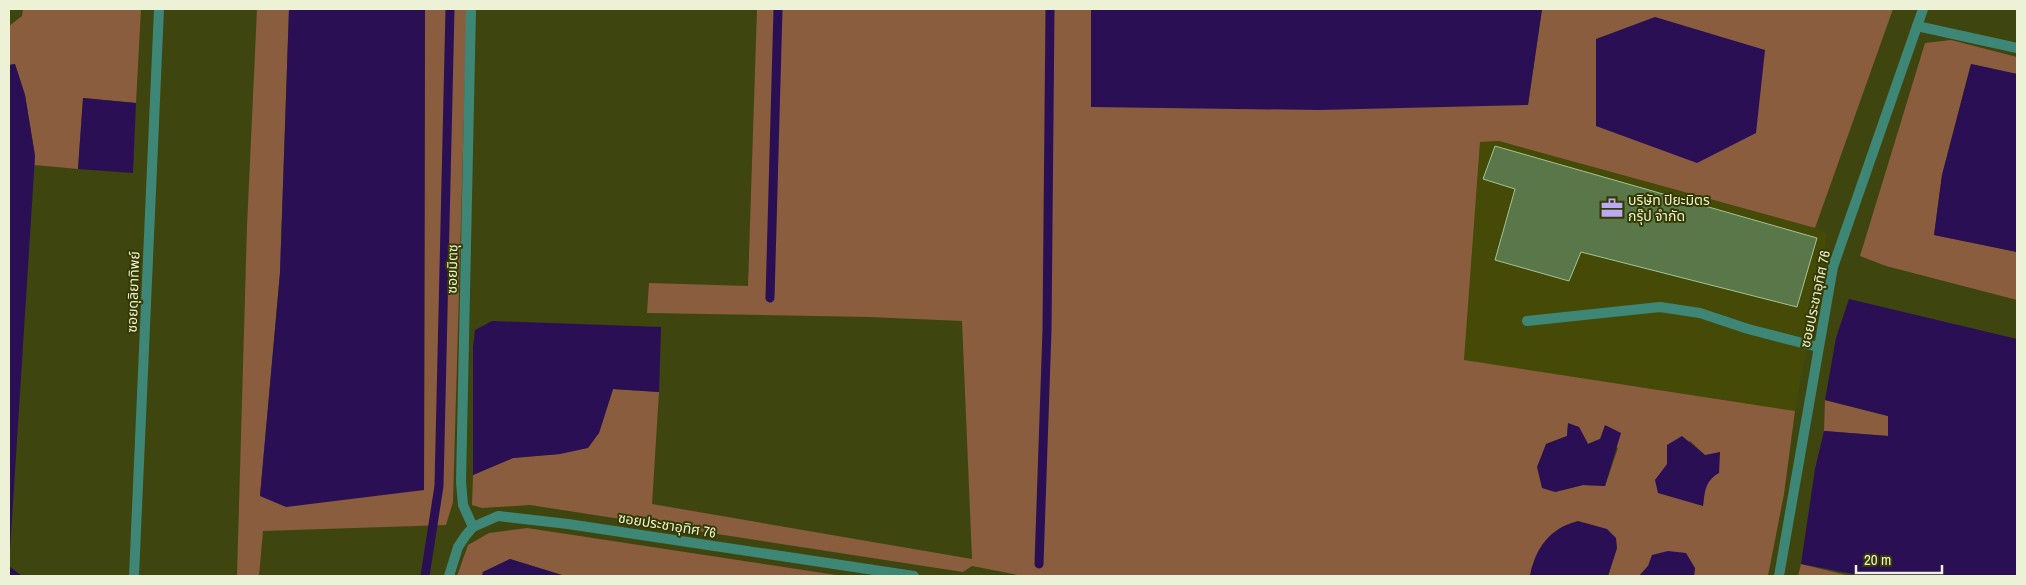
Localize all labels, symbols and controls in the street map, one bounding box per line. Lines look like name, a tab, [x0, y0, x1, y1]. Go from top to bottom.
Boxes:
place label: บริษัท ปิยะมิตร กรุ๊ป จำกัด	[1628, 191, 1710, 225]
office icon: บริษัท ปิยะมิตร กรุ๊ป จำกัด	[1599, 195, 1625, 221]
street label: ซอยมิตซุ	[443, 244, 461, 294]
street label: ซอยประชาอุทิศ 76	[1796, 249, 1834, 349]
street label: ซอยดุลิยาทิพย์	[123, 251, 143, 333]
street label: ซอยประชาอุทิศ 76	[617, 508, 717, 542]
scale bar	[1856, 542, 1942, 574]
text: 20 m	[1864, 549, 1891, 570]

